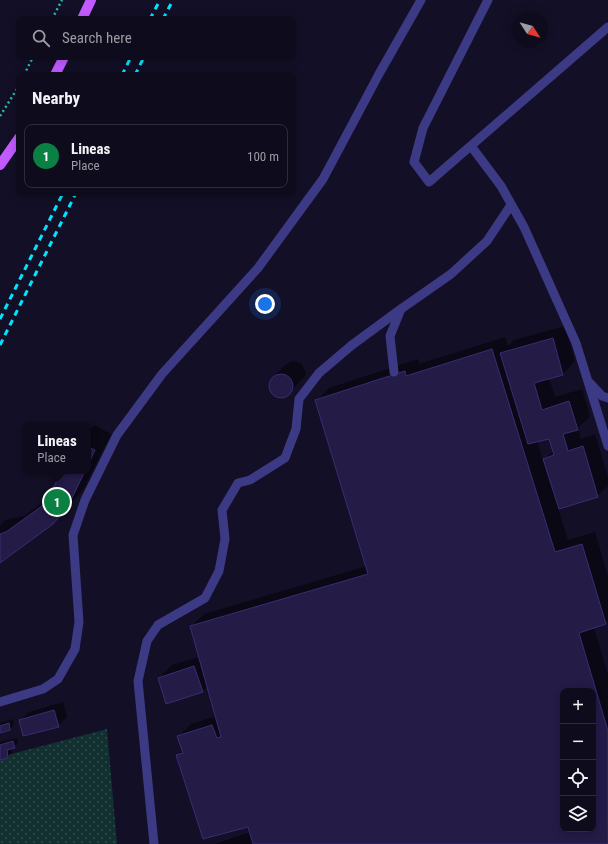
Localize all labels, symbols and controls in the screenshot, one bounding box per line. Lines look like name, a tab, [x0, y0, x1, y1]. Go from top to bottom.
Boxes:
north arrow	[512, 12, 548, 48]
search box	[16, 16, 296, 60]
icon: search	[30, 27, 52, 49]
text: Search here	[62, 29, 132, 47]
text: Nearby	[32, 88, 80, 108]
text: Lineas	[71, 140, 110, 158]
text: 1	[43, 149, 49, 164]
text: 100 m	[247, 149, 279, 164]
text: Place	[71, 158, 100, 173]
your location	[255, 294, 275, 314]
popup	[23, 422, 91, 474]
text: Lineas	[37, 432, 77, 450]
text: Place	[37, 450, 66, 465]
pin: 1	[44, 487, 70, 517]
map controls	[560, 688, 596, 832]
button: +	[560, 688, 596, 724]
button: −	[560, 724, 596, 760]
button: locate	[560, 760, 596, 796]
button: layers	[560, 796, 596, 832]

